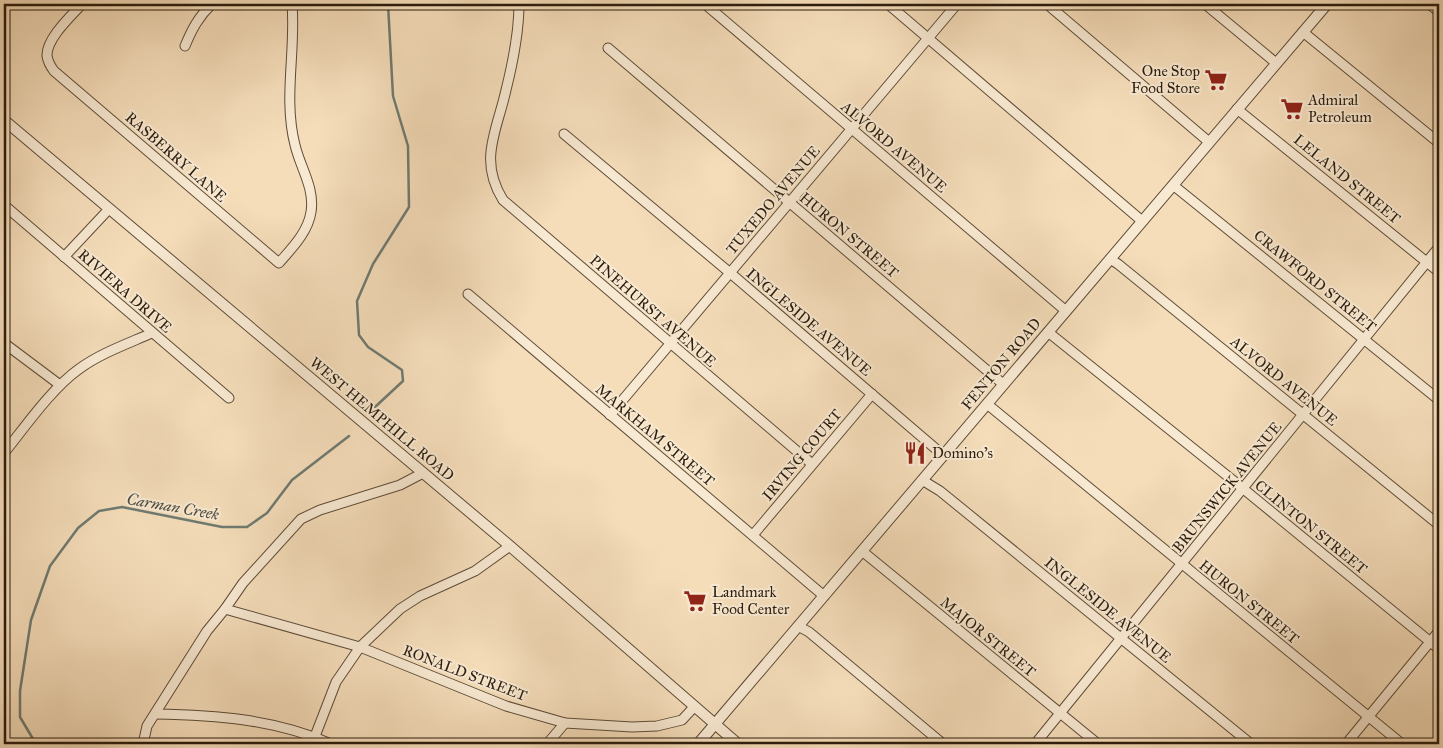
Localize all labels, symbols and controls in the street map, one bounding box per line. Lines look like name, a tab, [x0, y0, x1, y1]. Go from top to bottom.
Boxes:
place label: One Stop Food Store	[1131, 62, 1200, 97]
supermarket icon: One Stop Food Store	[1203, 67, 1229, 93]
place label: Admiral Petroleum	[1307, 91, 1372, 126]
supermarket icon: Admiral Petroleum	[1279, 96, 1305, 122]
street label: ALVORD AVENUE	[837, 97, 951, 197]
street label: RASBERRY LANE	[122, 108, 231, 206]
street label: LELAND STREET	[1290, 130, 1404, 228]
street label: TUXEDO AVENUE	[722, 142, 824, 258]
street label: HURON STREET	[796, 188, 902, 282]
street label: CRAWFORD STREET	[1250, 226, 1380, 336]
street label: RIVIERA DRIVE	[74, 245, 176, 337]
street label: PINEHURST AVENUE	[586, 251, 720, 371]
street label: INGLESIDE AVENUE	[743, 264, 875, 380]
street label: FENTON ROAD	[957, 314, 1045, 414]
street label: ALVORD AVENUE	[1226, 332, 1341, 430]
street label: WEST HEMPHILL ROAD	[306, 353, 458, 485]
street label: MARKHAM STREET	[592, 380, 718, 490]
street label: IRVING COURT	[759, 406, 845, 504]
street label: BRUNSWICK AVENUE	[1169, 418, 1285, 556]
restaurant icon: Domino's	[902, 440, 928, 466]
place label: Domino's	[932, 444, 993, 462]
street label: CLINTON STREET	[1251, 476, 1371, 578]
water label: Carman Creek	[125, 489, 221, 524]
street label: INGLESIDE AVENUE	[1041, 553, 1175, 667]
street label: HURON STREET	[1195, 556, 1303, 648]
place label: Landmark Food Center	[712, 583, 790, 618]
supermarket icon: Landmark Food Center	[682, 588, 708, 614]
street label: MAJOR STREET	[936, 593, 1039, 682]
street label: RONALD STREET	[400, 641, 530, 705]

